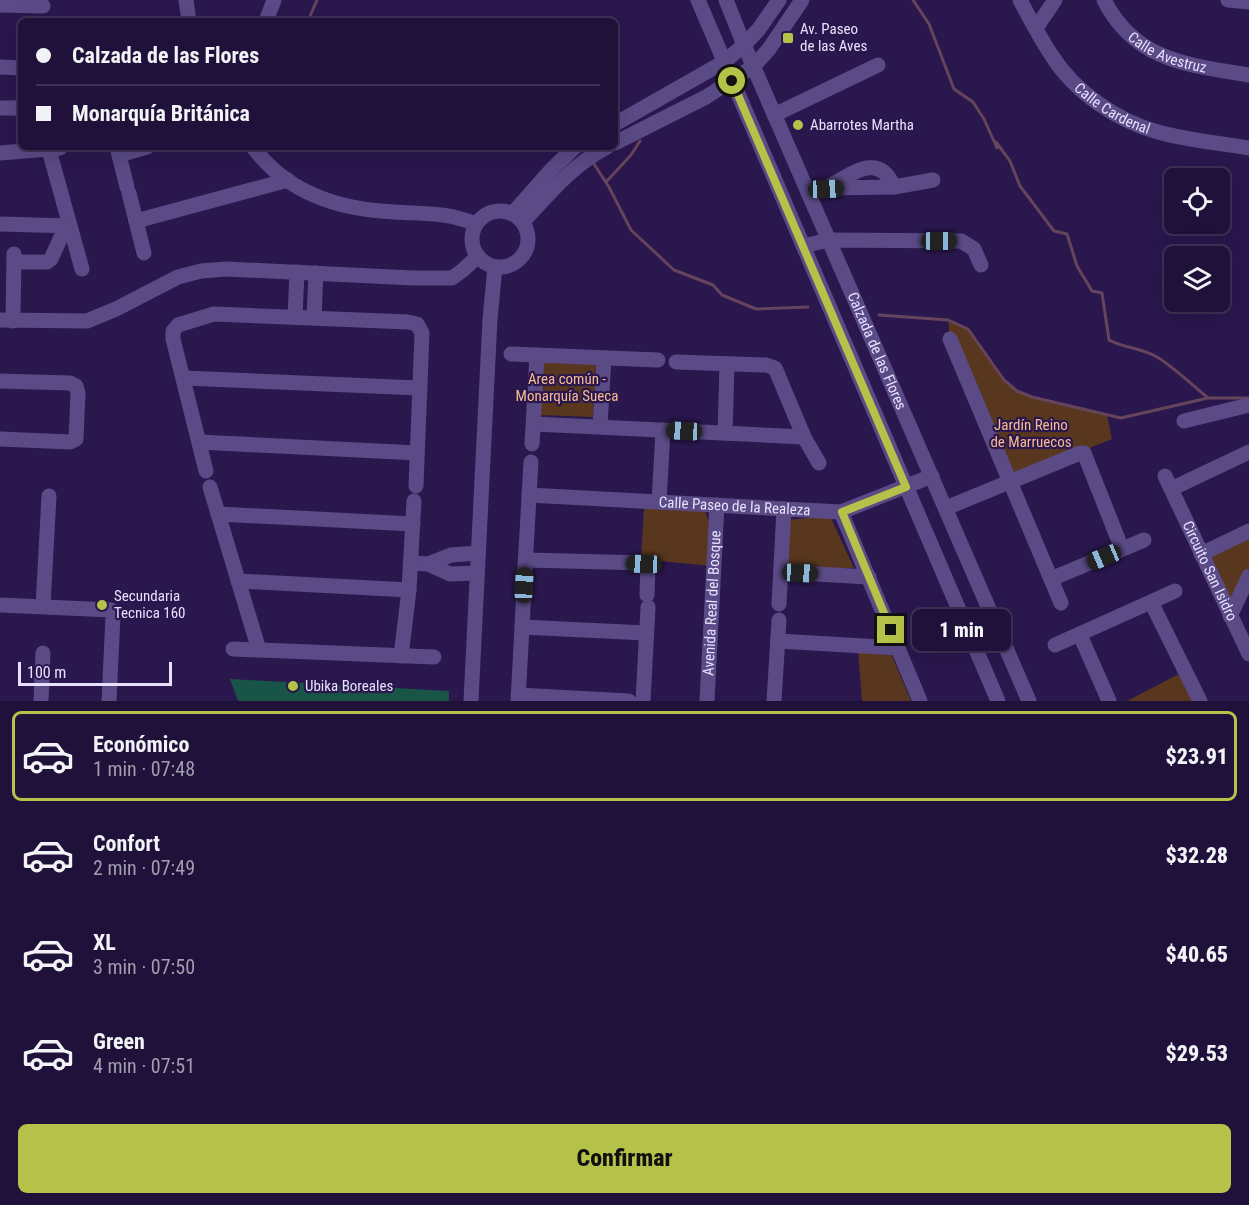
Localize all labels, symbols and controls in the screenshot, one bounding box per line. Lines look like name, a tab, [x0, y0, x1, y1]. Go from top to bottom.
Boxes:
place label: Av. Paseo de las Aves	[800, 20, 867, 55]
street label: Calle Avestruz	[1124, 28, 1208, 77]
marker: Av. Paseo de las Aves	[781, 31, 795, 45]
text: Calzada de las Flores	[72, 43, 259, 68]
route start	[718, 67, 745, 94]
street label: Calle Cardenal	[1071, 79, 1152, 138]
text: Monarquía Británica	[72, 101, 250, 126]
place label: Abarrotes Martha	[810, 116, 914, 134]
marker: Abarrotes Martha	[791, 118, 805, 132]
map controls	[1164, 168, 1230, 312]
button: locate	[1164, 168, 1230, 234]
car	[808, 179, 844, 199]
car	[921, 232, 957, 250]
button: layers	[1164, 246, 1230, 312]
street label: Calzada de las Flores	[843, 289, 910, 413]
park label: Area común - Monarquía Sueca	[516, 370, 618, 405]
park label: Jardín Reino de Marruecos	[990, 416, 1072, 451]
car	[666, 421, 702, 441]
street label: Calle Paseo de la Realeza	[658, 493, 811, 519]
street label: Circuito San Isidro	[1179, 518, 1241, 624]
street label: Avenida Real del Bosque	[699, 530, 725, 676]
car	[1084, 542, 1124, 572]
car	[626, 554, 662, 574]
car	[782, 563, 818, 583]
car	[514, 567, 534, 603]
place label: Secundaria Tecnica 160	[114, 587, 186, 622]
marker: Secundaria Tecnica 160	[95, 598, 109, 612]
callout: 1 min	[912, 609, 1011, 651]
route end	[877, 616, 904, 643]
text: 1 min	[939, 618, 984, 642]
scale bar	[18, 659, 172, 686]
text: 100 m	[27, 663, 66, 682]
place label: Ubika Boreales	[305, 677, 393, 695]
marker: Ubika Boreales	[286, 679, 300, 693]
icon: car	[21, 729, 75, 783]
text: Económico	[93, 732, 189, 757]
text: $23.91	[1166, 744, 1228, 769]
text: 1 min · 07:48	[93, 757, 195, 781]
icon: car	[21, 828, 75, 882]
text: Confort	[93, 831, 160, 856]
text: $32.28	[1166, 843, 1228, 868]
text: 2 min · 07:49	[93, 856, 195, 880]
icon: car	[21, 927, 75, 981]
text: XL	[93, 930, 116, 955]
text: $40.65	[1166, 942, 1228, 967]
text: 3 min · 07:50	[93, 955, 195, 979]
icon: car	[21, 1026, 75, 1080]
text: Green	[93, 1029, 145, 1054]
text: $29.53	[1166, 1041, 1228, 1066]
text: 4 min · 07:51	[93, 1054, 195, 1078]
button: Confirmar	[18, 1124, 1231, 1193]

